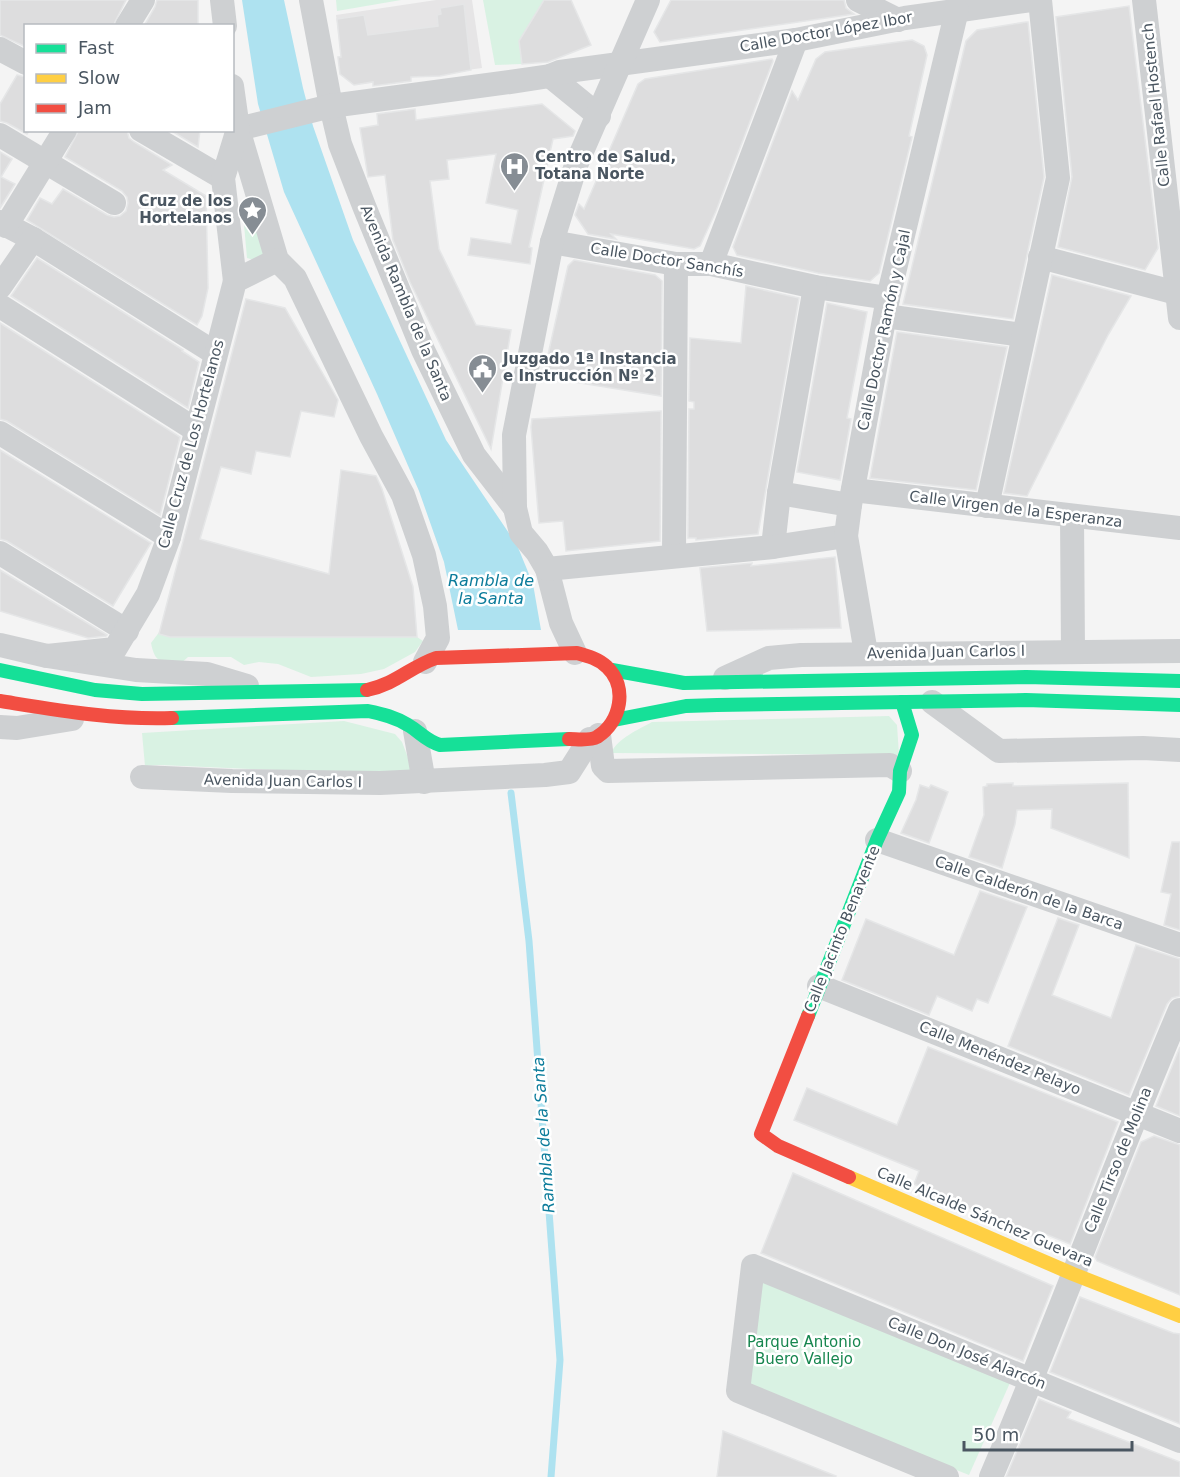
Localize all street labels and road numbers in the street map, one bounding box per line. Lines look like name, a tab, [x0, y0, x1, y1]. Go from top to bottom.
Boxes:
street label: Calle Doctor López Ibor	[738, 8, 915, 56]
street label: Calle Rafael Hostench	[1138, 22, 1174, 188]
street label: Avenida Rambla de la Santa	[356, 202, 456, 404]
street label: Calle Doctor Ramón y Cajal	[854, 228, 914, 432]
street label: Calle Doctor Sanchís	[589, 239, 745, 281]
street label: Calle Cruz de Los Hortelanos	[154, 337, 228, 551]
street label: Calle Virgen de la Esperanza	[908, 487, 1124, 531]
street label: Avenida Juan Carlos I	[867, 642, 1025, 662]
street label: Avenida Juan Carlos I	[204, 771, 362, 791]
street label: Calle Jacinto Benavente	[800, 843, 884, 1015]
street label: Calle Calderón de la Barca	[932, 852, 1126, 934]
street label: Calle Menéndez Pelayo	[916, 1017, 1084, 1099]
street label: Calle Tirso de Molina	[1081, 1085, 1155, 1235]
street label: Calle Alcalde Sánchez Guevara	[874, 1163, 1096, 1271]
street label: Calle Don José Alarcón	[885, 1313, 1049, 1393]

